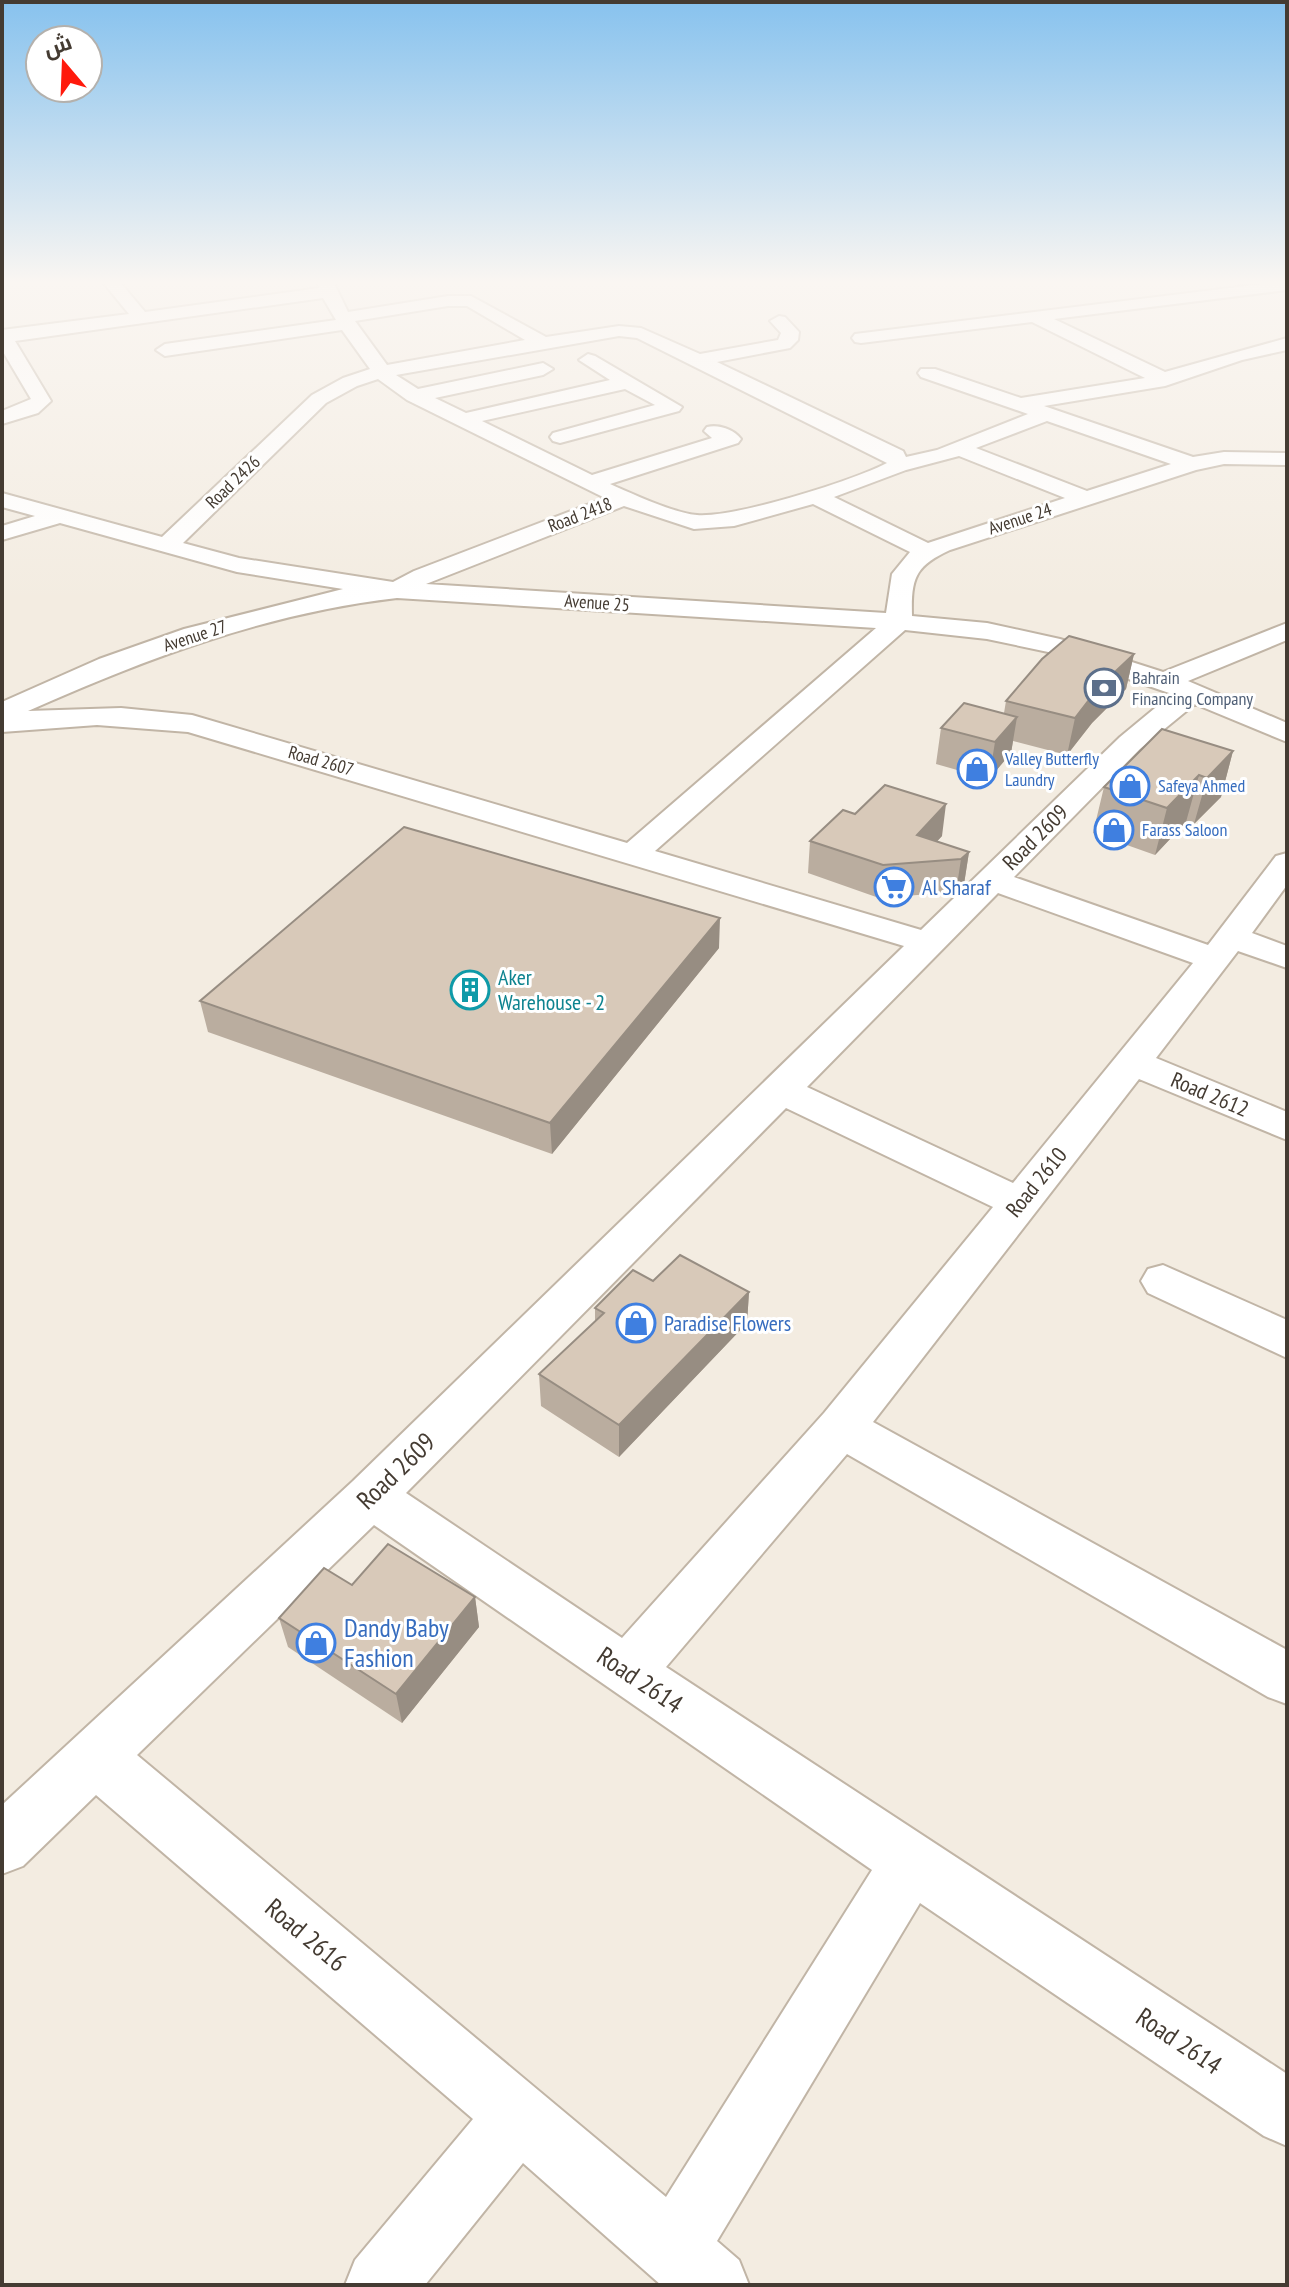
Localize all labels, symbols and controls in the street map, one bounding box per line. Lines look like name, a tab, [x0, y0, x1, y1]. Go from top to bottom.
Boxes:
north arrow	[24, 24, 104, 104]
text: ش	[40, 27, 75, 63]
street label: Road 2426	[201, 450, 265, 513]
street label: Road 2418	[544, 492, 615, 537]
street label: Avenue 24	[985, 497, 1055, 540]
street label: Avenue 25	[564, 589, 631, 616]
street label: Avenue 27	[160, 614, 230, 657]
place label: Bahrain Financing Company	[1132, 666, 1253, 710]
bank icon: Bahrain Financing Company	[1083, 667, 1125, 709]
street label: Road 2607	[286, 740, 356, 781]
place label: Valley Butterfly Laundry	[1004, 747, 1099, 791]
shop icon: Valley Butterfly Laundry	[956, 748, 998, 790]
shop icon: Safeya Ahmed	[1109, 765, 1151, 807]
place label: Safeya Ahmed	[1158, 774, 1245, 797]
street label: Road 2609	[996, 798, 1074, 876]
shop icon: Farass Saloon	[1093, 809, 1135, 851]
place label: Farass Saloon	[1142, 818, 1227, 841]
supermarket icon: Al Sharaf	[873, 866, 915, 908]
place label: Al Sharaf	[922, 873, 992, 901]
place label: Aker Warehouse - 2	[498, 963, 605, 1016]
building icon: Aker Warehouse - 2	[449, 969, 491, 1011]
street label: Road 2612	[1167, 1065, 1253, 1123]
street label: Road 2610	[999, 1141, 1073, 1223]
shop icon: Paradise Flowers	[615, 1302, 657, 1344]
place label: Paradise Flowers	[664, 1309, 791, 1337]
street label: Road 2609	[349, 1425, 442, 1516]
place label: Dandy Baby Fashion	[344, 1611, 449, 1674]
shop icon: Dandy Baby Fashion	[295, 1622, 337, 1664]
street label: Road 2614	[591, 1639, 690, 1720]
street label: Road 2616	[259, 1891, 354, 1978]
street label: Road 2614	[1130, 2000, 1229, 2081]

